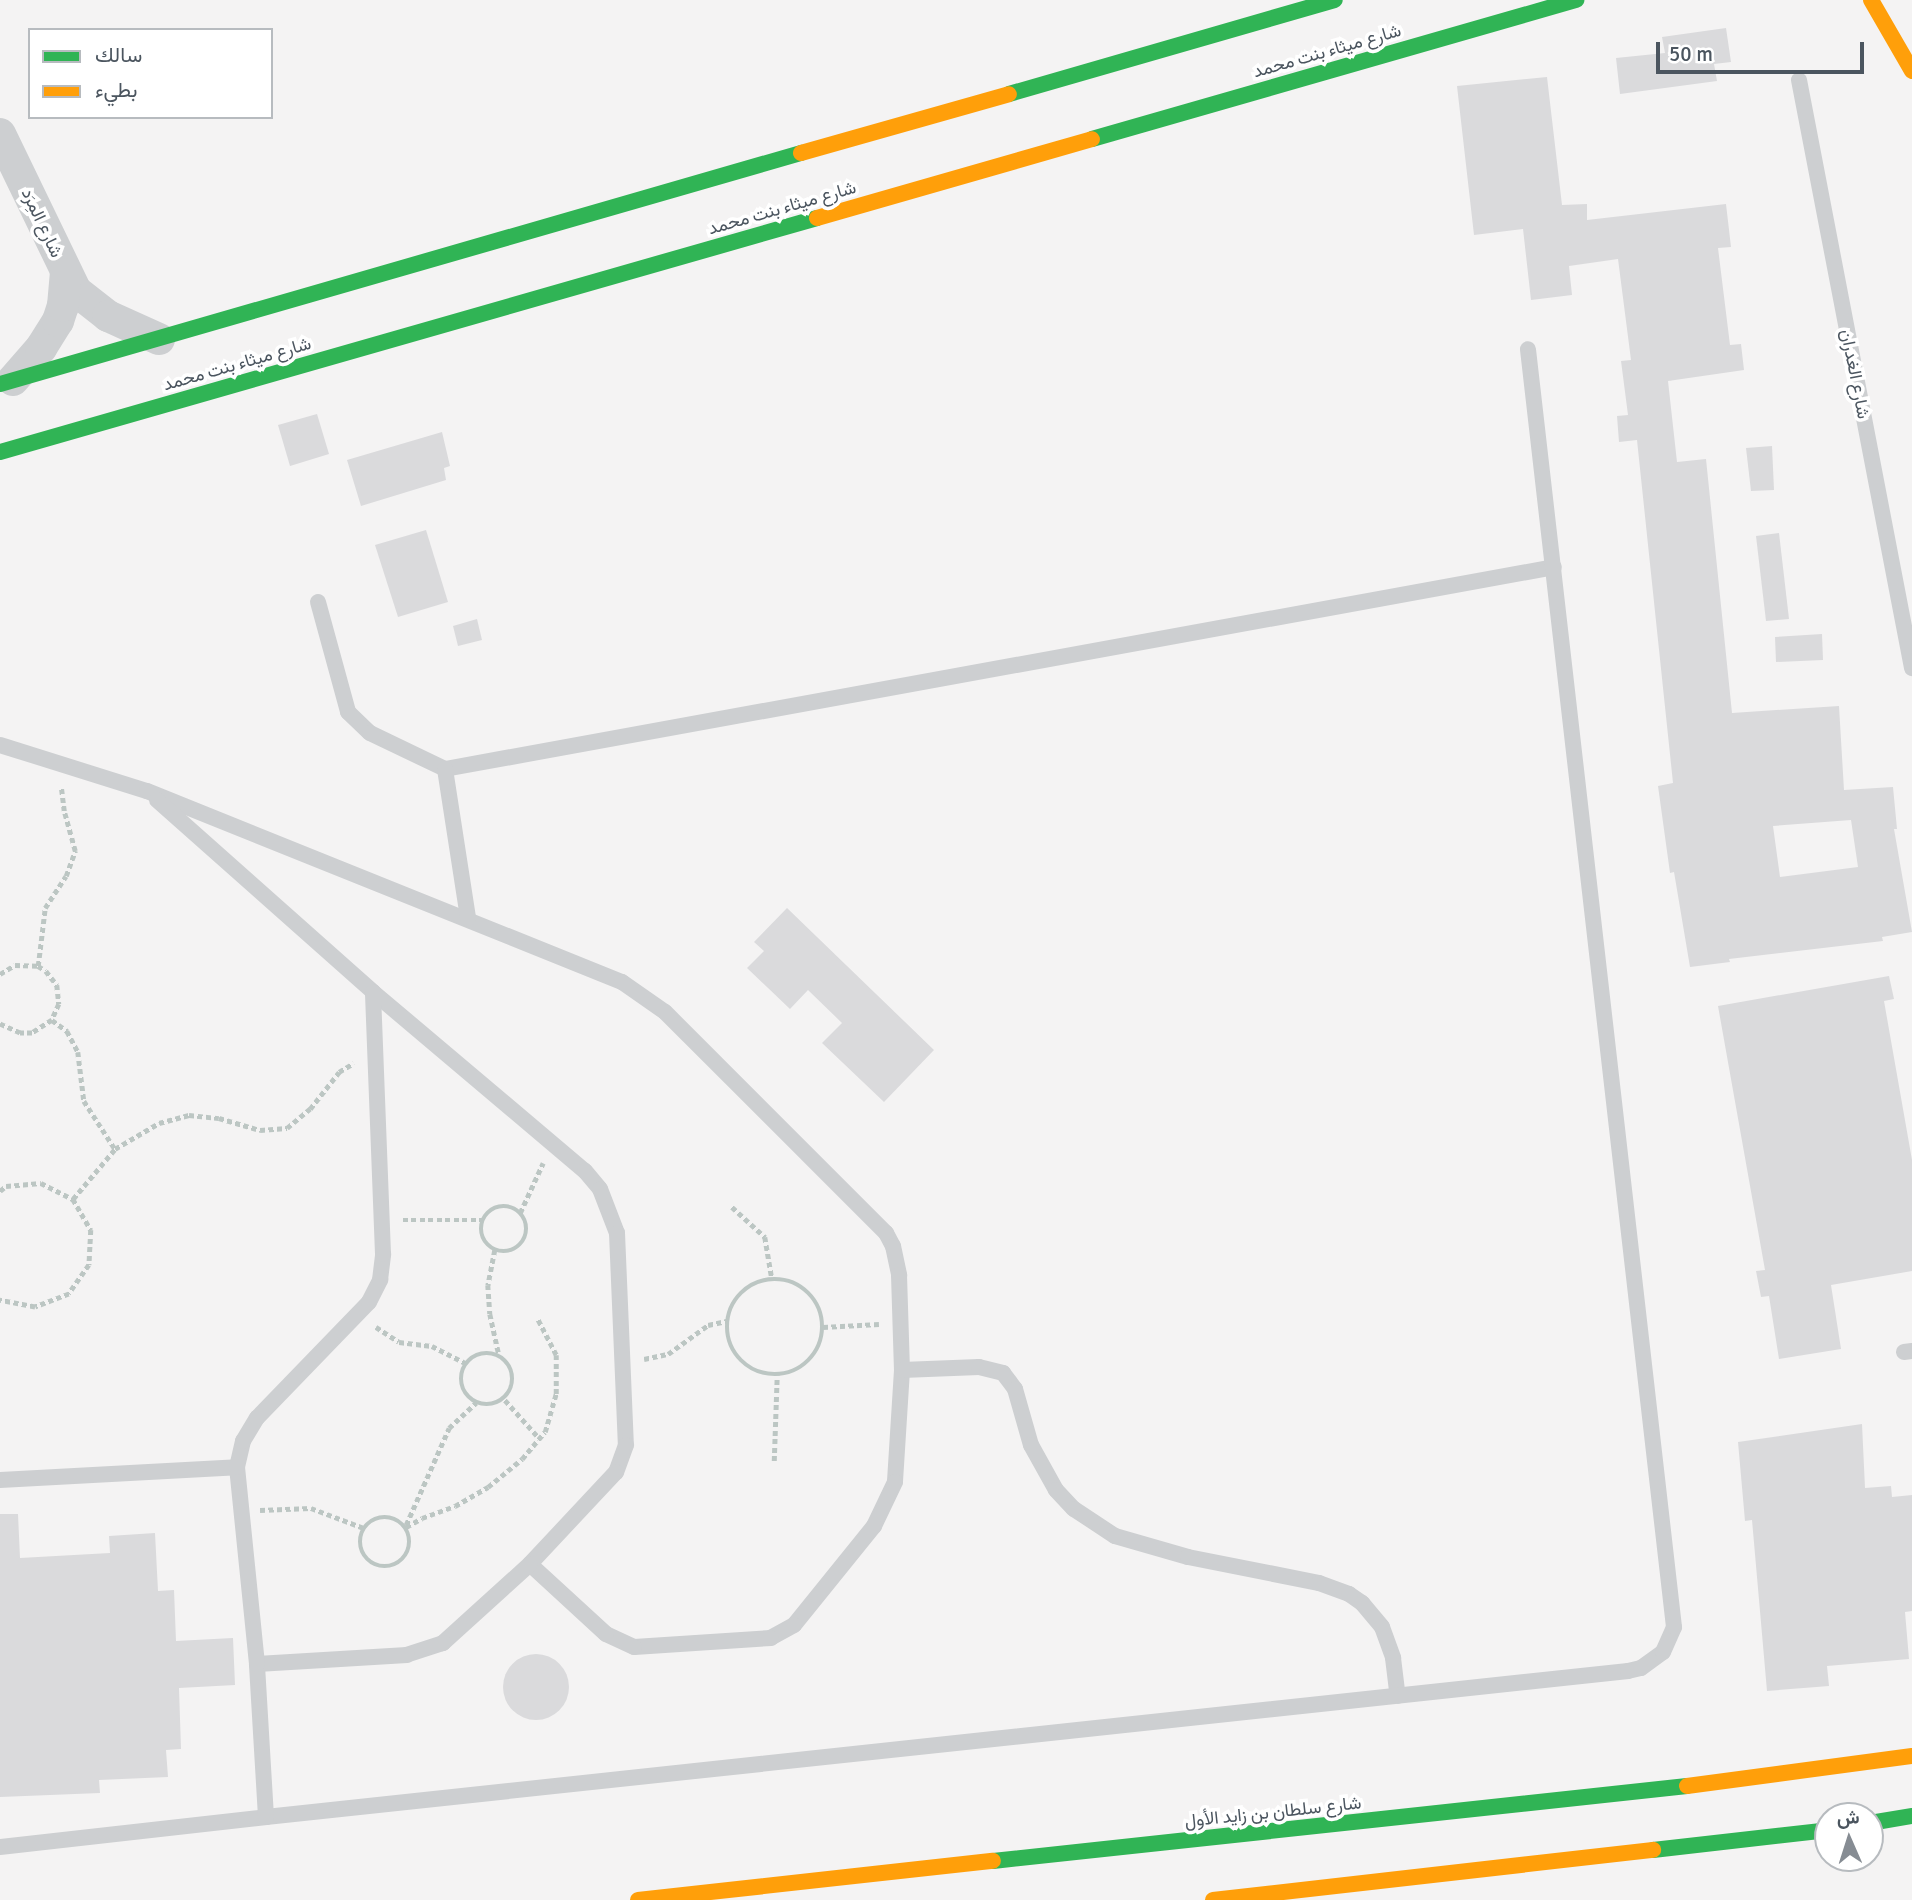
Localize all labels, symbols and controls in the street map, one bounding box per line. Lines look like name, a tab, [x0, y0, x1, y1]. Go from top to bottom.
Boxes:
street label: شارع ميثاء بنت محمد	[1251, 20, 1403, 82]
legend	[28, 28, 273, 119]
scale bar	[1660, 28, 1868, 72]
text: 50 m	[1669, 41, 1713, 67]
text: سالك	[95, 42, 142, 68]
text: بطيء	[95, 77, 138, 103]
street label: شارع ميثاء بنت محمد	[706, 177, 858, 239]
street label: شارع المِرَد	[17, 185, 67, 261]
street label: شارع الغدران	[1836, 327, 1874, 421]
street label: شارع ميثاء بنت محمد	[161, 333, 313, 395]
street label: شارع سلطان بن زايد الأول	[1184, 1792, 1362, 1832]
north arrow	[1814, 1802, 1884, 1872]
text: ش	[1836, 1805, 1860, 1831]

